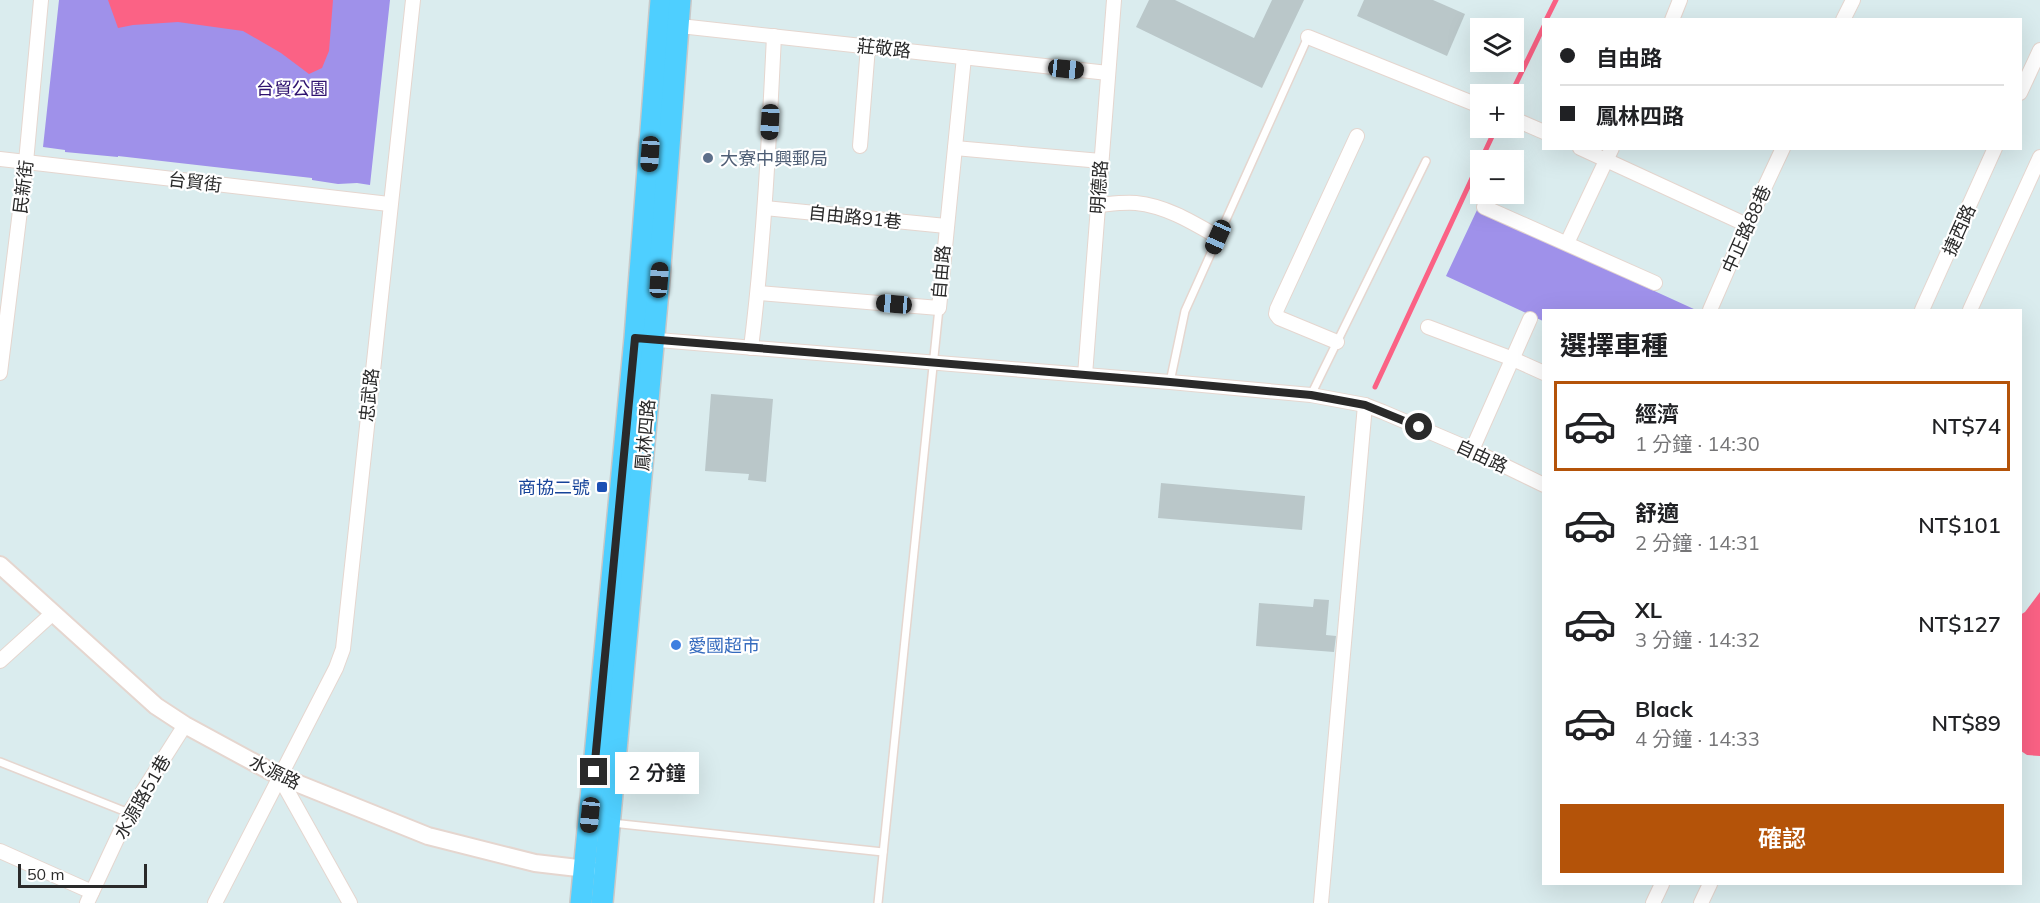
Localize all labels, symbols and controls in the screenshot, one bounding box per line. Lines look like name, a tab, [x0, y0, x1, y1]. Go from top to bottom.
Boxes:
map controls	[1470, 18, 1524, 204]
button: layers	[1470, 18, 1524, 72]
street label: 莊敬路	[856, 34, 912, 62]
text: 自由路	[1596, 44, 1662, 72]
car	[1047, 58, 1085, 80]
park label: 台貿公園	[256, 77, 328, 100]
button: +	[1470, 84, 1524, 138]
text: 鳳林四路	[1596, 102, 1684, 130]
car	[760, 104, 780, 140]
car	[640, 135, 660, 173]
place label: 大寮中興郵局	[720, 147, 828, 170]
button: −	[1470, 150, 1524, 204]
marker: 大寮中興郵局	[701, 151, 715, 165]
street label: 民新街	[8, 159, 38, 215]
street label: 明德路	[1086, 159, 1112, 215]
street label: 台貿街	[167, 167, 223, 197]
street label: 中正路88巷	[1716, 182, 1776, 276]
street label: 自由路91巷	[807, 201, 903, 233]
street label: 捷西路	[1938, 201, 1980, 259]
car	[1202, 217, 1234, 257]
street label: 自由路	[927, 244, 955, 300]
car	[649, 261, 669, 299]
car	[875, 293, 913, 315]
text: 選擇車種	[1560, 328, 1668, 362]
street label: 忠武路	[355, 367, 383, 423]
street label: 鳳林四路	[630, 398, 660, 472]
icon: car	[1563, 399, 1617, 453]
text: 經濟	[1635, 400, 1679, 428]
text: NT$74	[1931, 412, 2001, 440]
route start	[1405, 413, 1432, 440]
text: 1 分鐘 · 14:30	[1635, 431, 1760, 456]
street label: 自由路	[1453, 434, 1511, 478]
place label: 商協二號	[518, 476, 590, 499]
marker: 商協二號	[595, 480, 609, 494]
icon: car	[1563, 498, 1617, 552]
text: 舒適	[1635, 499, 1679, 527]
text: NT$101	[1918, 511, 2001, 539]
text: 2 分鐘 · 14:31	[1635, 530, 1760, 555]
text: XL	[1635, 596, 1662, 624]
icon: car	[1563, 597, 1617, 651]
text: NT$127	[1918, 610, 2001, 638]
text: 3 分鐘 · 14:32	[1635, 627, 1760, 652]
place label: 愛國超市	[688, 634, 760, 657]
marker: 愛國超市	[669, 638, 683, 652]
text: Black	[1635, 695, 1693, 723]
icon: car	[1563, 696, 1617, 750]
text: NT$89	[1931, 709, 2001, 737]
text: 4 分鐘 · 14:33	[1635, 726, 1760, 751]
street label: 水源路	[246, 750, 304, 794]
street label: 水源路51巷	[109, 751, 175, 843]
callout: 2 分鐘	[615, 751, 699, 793]
route end	[580, 758, 607, 785]
text: 2 分鐘	[628, 760, 686, 785]
car	[579, 796, 601, 834]
button: 確認	[1560, 804, 2004, 873]
scale bar	[18, 861, 147, 888]
text: 50 m	[27, 864, 64, 884]

